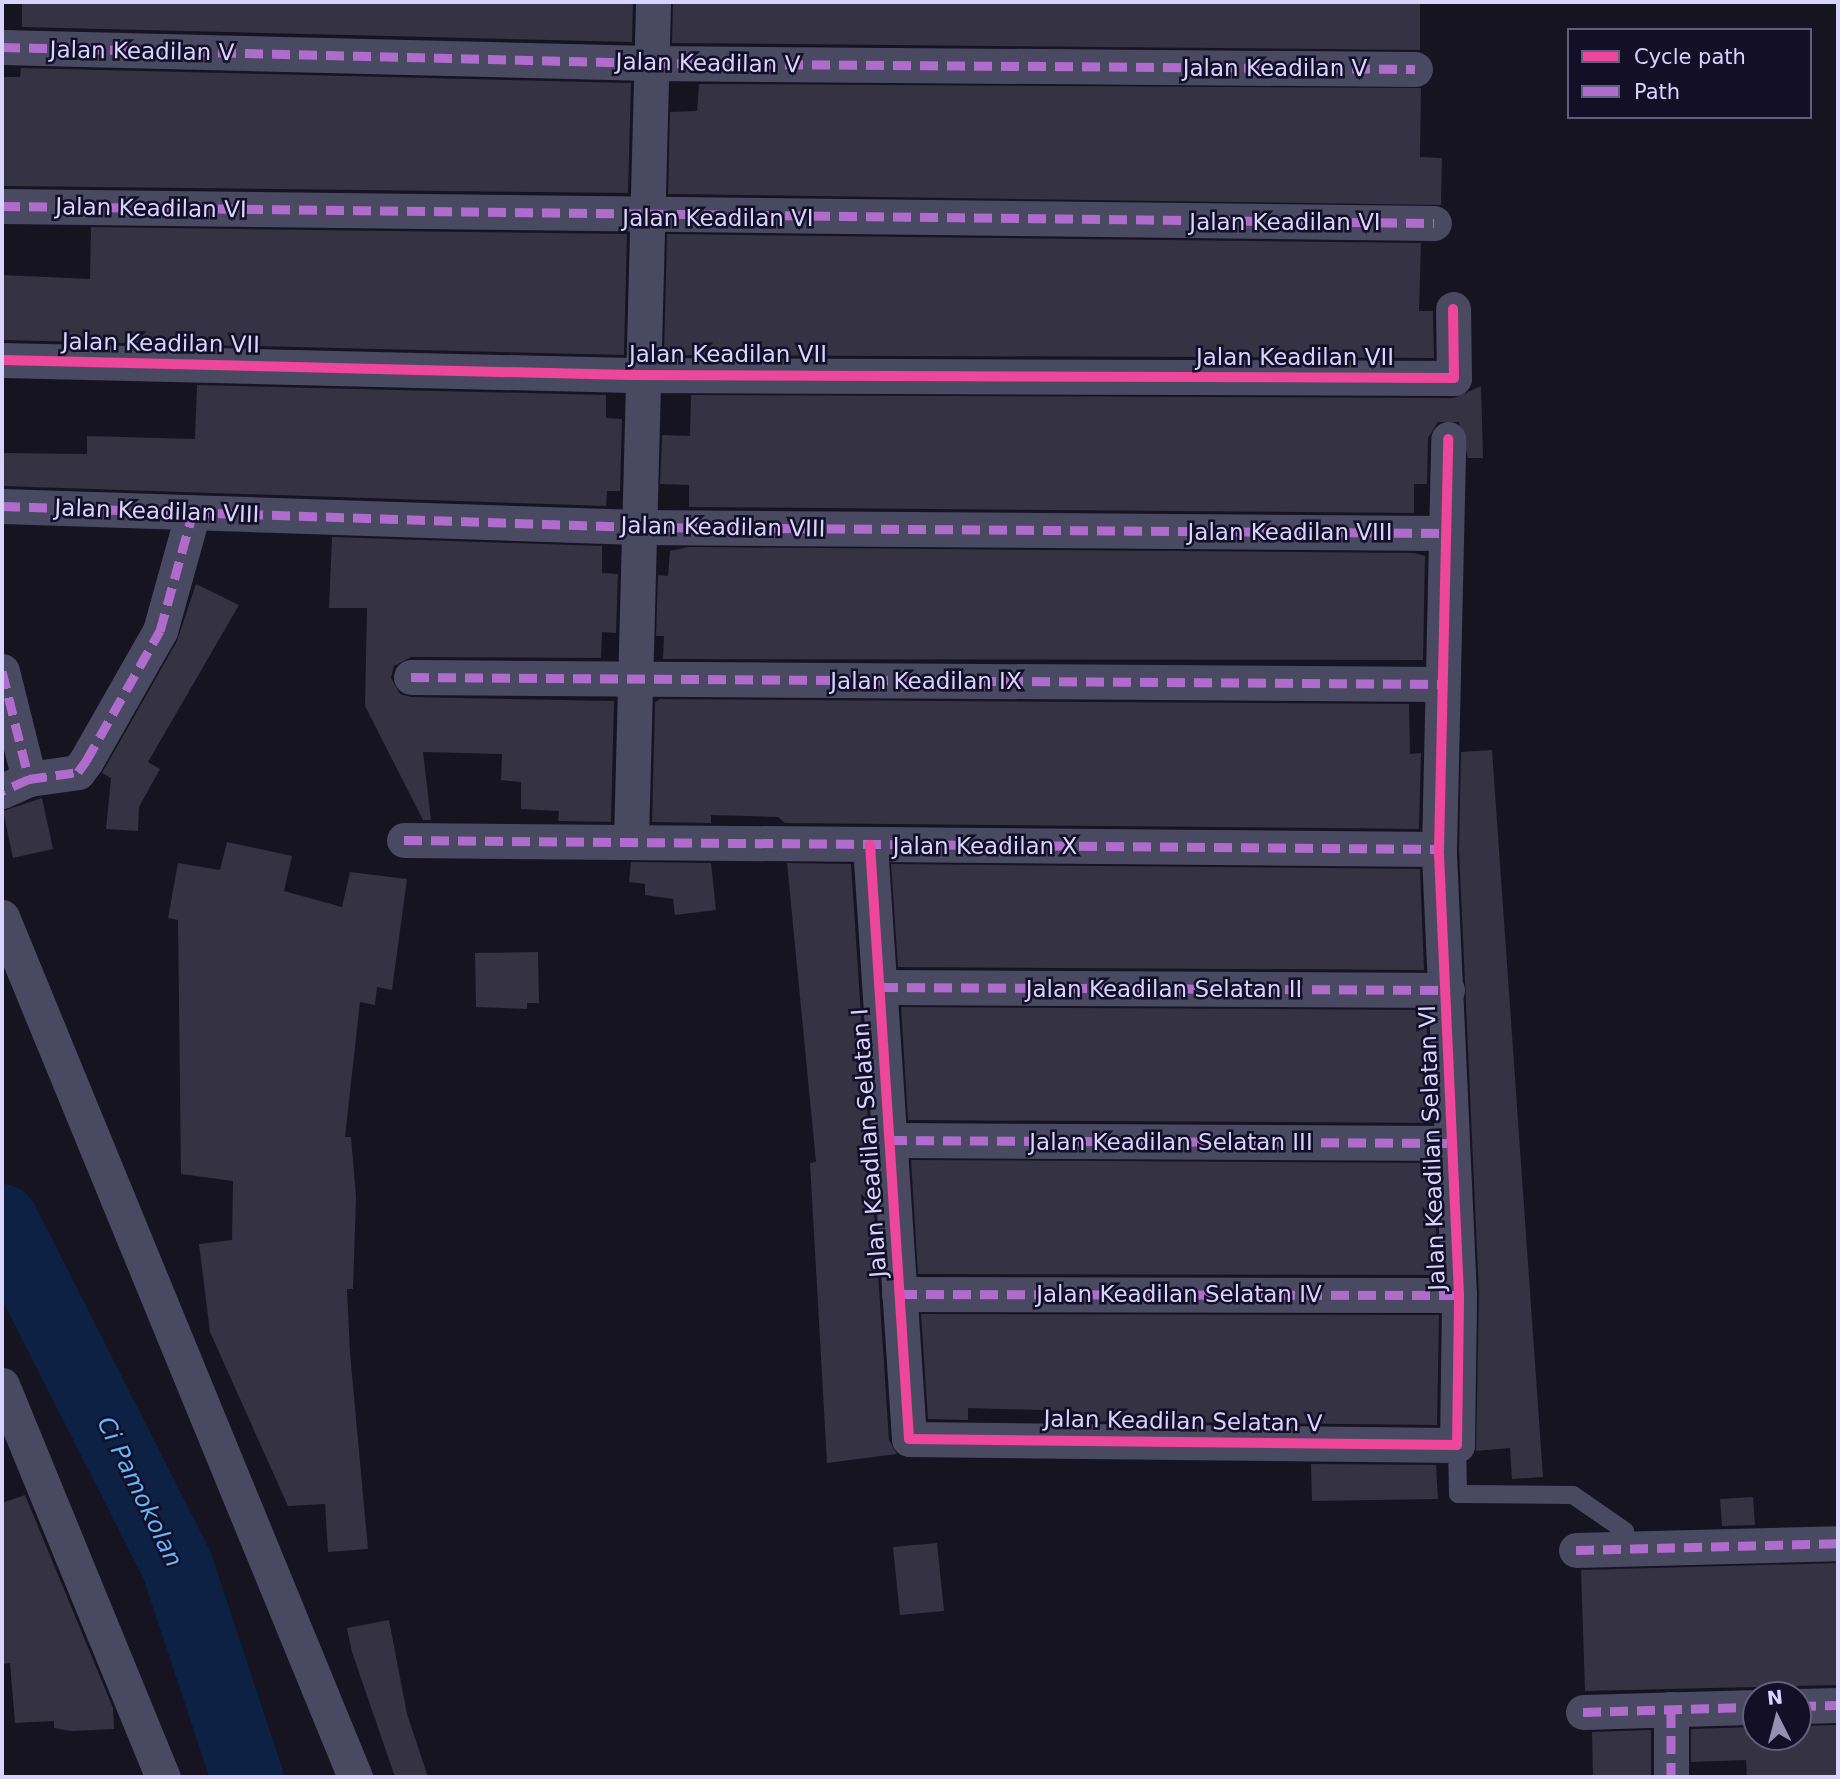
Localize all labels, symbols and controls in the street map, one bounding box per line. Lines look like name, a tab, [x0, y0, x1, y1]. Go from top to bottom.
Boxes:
legend	[1567, 28, 1812, 119]
street label: Jalan Keadilan V	[50, 36, 234, 66]
text: Cycle path	[1634, 45, 1746, 69]
street label: Jalan Keadilan V	[616, 48, 800, 78]
street label: Jalan Keadilan V	[1183, 54, 1367, 82]
text: Path	[1634, 80, 1680, 104]
street label: Jalan Keadilan VI	[55, 193, 247, 223]
street label: Jalan Keadilan VI	[622, 204, 814, 232]
street label: Jalan Keadilan VI	[1189, 208, 1381, 236]
street label: Jalan Keadilan VII	[62, 327, 260, 359]
street label: Jalan Keadilan VII	[629, 340, 827, 368]
street label: Jalan Keadilan VII	[1196, 343, 1394, 371]
street label: Jalan Keadilan VIII	[54, 494, 260, 528]
street label: Jalan Keadilan VIII	[620, 511, 826, 543]
street label: Jalan Keadilan VIII	[1188, 518, 1392, 546]
street label: Jalan Keadilan IX	[830, 667, 1022, 695]
street label: Jalan Keadilan X	[893, 832, 1077, 860]
street label: Jalan Keadilan Selatan II	[1026, 975, 1302, 1003]
street label: Jalan Keadilan Selatan VI	[1413, 1005, 1451, 1291]
street label: Jalan Keadilan Selatan I	[846, 1007, 892, 1279]
street label: Jalan Keadilan Selatan III	[1029, 1128, 1313, 1156]
street label: Jalan Keadilan Selatan IV	[1036, 1280, 1322, 1308]
street label: Jalan Keadilan Selatan V	[1043, 1405, 1323, 1437]
water label: Ci Pamokolan	[90, 1412, 188, 1572]
north arrow	[1742, 1681, 1812, 1751]
text: N	[1766, 1685, 1784, 1709]

